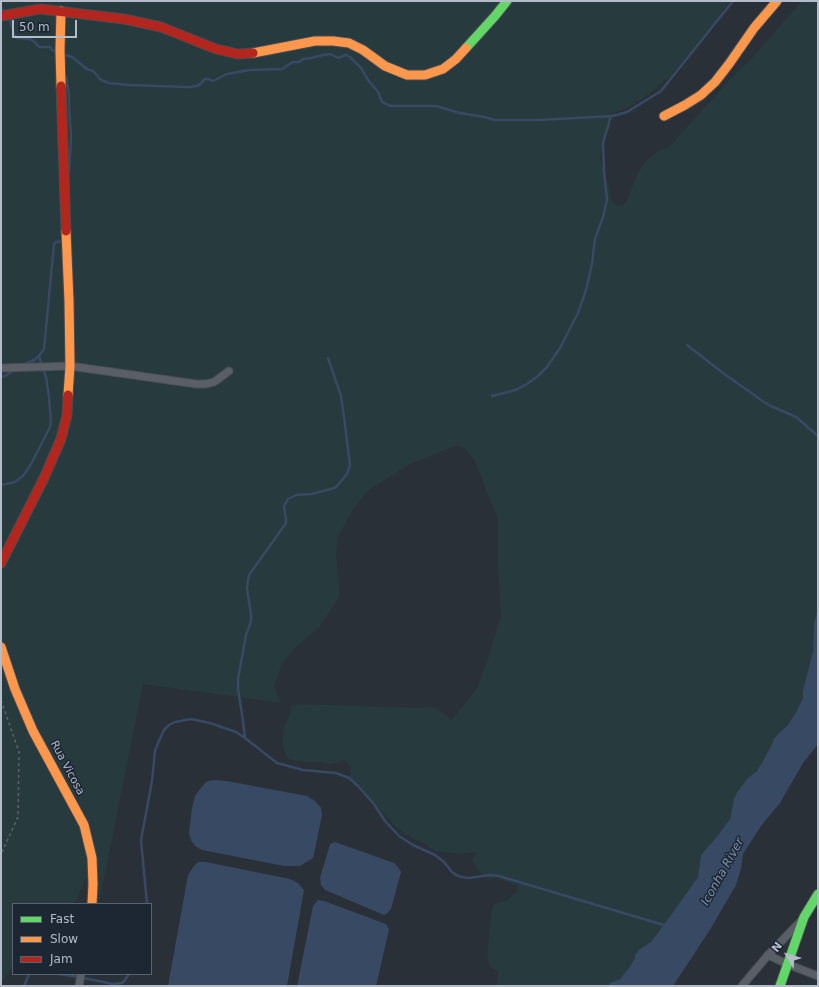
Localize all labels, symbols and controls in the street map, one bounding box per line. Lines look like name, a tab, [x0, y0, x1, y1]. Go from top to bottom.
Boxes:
scale bar	[14, 12, 79, 38]
text: 50 m	[19, 20, 50, 34]
street label: Rua Vicosa	[47, 738, 87, 798]
water label: Iconha River	[699, 836, 747, 908]
legend	[12, 903, 152, 975]
text: Fast	[50, 912, 74, 926]
text: Slow	[50, 932, 78, 946]
north arrow	[767, 935, 807, 975]
text: N	[769, 940, 785, 955]
text: Jam	[50, 952, 73, 966]

